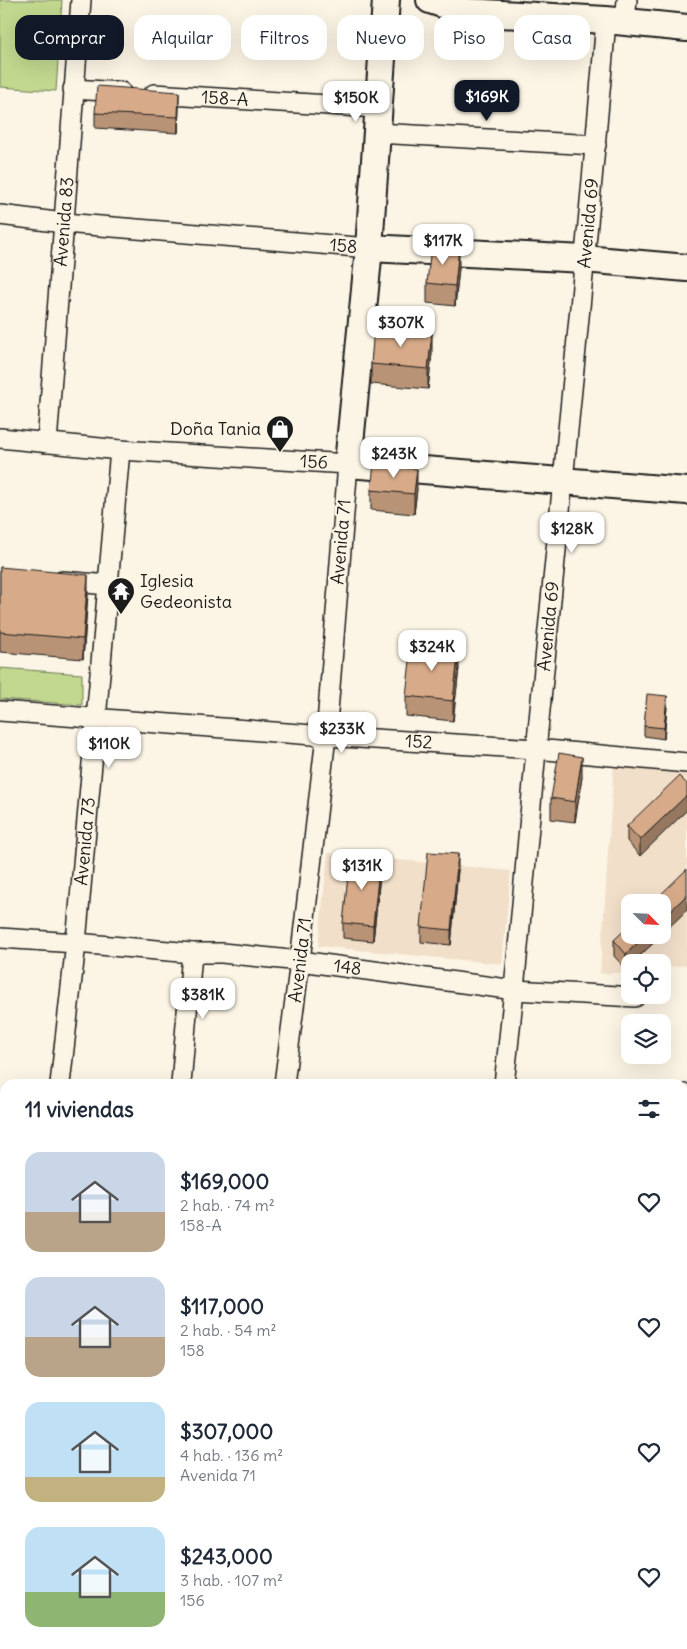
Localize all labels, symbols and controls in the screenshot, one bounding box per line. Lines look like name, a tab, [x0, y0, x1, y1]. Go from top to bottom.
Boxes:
chip: Comprar	[15, 15, 124, 60]
chip: Alquilar	[134, 15, 231, 60]
chip: Filtros	[241, 15, 327, 60]
chip: Nuevo	[337, 15, 424, 60]
chip: Piso	[434, 15, 504, 60]
chip: Casa	[514, 15, 590, 60]
pin: $150K	[321, 80, 391, 123]
pin: $169K	[452, 80, 522, 122]
street label: 158-A	[201, 85, 249, 111]
text: $169K	[465, 86, 509, 106]
text: $150K	[334, 87, 378, 107]
street label: Avenida 83	[49, 176, 78, 267]
street label: Avenida 69	[572, 177, 603, 269]
pin: $117K	[408, 224, 478, 266]
text: $117K	[423, 230, 463, 250]
street label: 158	[329, 233, 358, 258]
pin: $307K	[366, 306, 436, 348]
text: $307K	[378, 312, 424, 332]
shop icon: Doña Tania	[265, 414, 295, 453]
place label: Doña Tania	[170, 417, 261, 440]
pin: $243K	[359, 436, 429, 479]
text: $243K	[371, 443, 417, 463]
street label: 156	[299, 449, 329, 474]
street label: Avenida 71	[325, 498, 356, 586]
pin: $128K	[537, 512, 607, 554]
text: $128K	[551, 518, 593, 538]
place label: Iglesia Gedeonista	[140, 569, 232, 613]
temple icon: Iglesia Gedeonista	[106, 576, 136, 615]
street label: Avenida 69	[532, 580, 564, 672]
pin: $324K	[397, 630, 467, 672]
text: $324K	[409, 636, 455, 656]
pin: $233K	[307, 712, 377, 754]
text: $233K	[319, 718, 365, 738]
pin: $110K	[74, 726, 144, 769]
street label: 152	[405, 729, 433, 754]
text: $110K	[88, 733, 130, 753]
street label: Avenida 73	[69, 796, 100, 886]
pin: $131K	[327, 848, 397, 891]
text: $131K	[342, 855, 382, 875]
north arrow	[621, 894, 671, 944]
map controls	[621, 894, 671, 1064]
street label: Avenida 71	[283, 916, 316, 1004]
street label: 148	[332, 954, 363, 980]
button: locate	[621, 954, 671, 1004]
pin: $381K	[168, 978, 238, 1020]
text: $381K	[181, 984, 225, 1004]
button: layers	[621, 1014, 671, 1064]
icon: filters	[635, 1095, 663, 1123]
text: 11 viviendas	[25, 1096, 134, 1123]
text: $169,000	[180, 1168, 269, 1195]
icon: home	[65, 1172, 125, 1232]
icon: heart	[635, 1188, 663, 1216]
text: 2 hab. · 74 m²	[180, 1195, 275, 1215]
text: 158-A	[180, 1215, 222, 1235]
text: $117,000	[180, 1293, 264, 1320]
icon: home	[65, 1297, 125, 1357]
icon: heart	[635, 1313, 663, 1341]
text: 2 hab. · 54 m²	[180, 1320, 277, 1340]
text: 158	[180, 1340, 205, 1360]
text: $307,000	[180, 1418, 273, 1445]
icon: home	[65, 1422, 125, 1482]
icon: heart	[635, 1438, 663, 1466]
text: 4 hab. · 136 m²	[180, 1445, 283, 1465]
text: Avenida 71	[180, 1465, 256, 1485]
text: $243,000	[180, 1543, 273, 1570]
icon: home	[65, 1547, 125, 1607]
icon: heart	[635, 1563, 663, 1591]
text: 3 hab. · 107 m²	[180, 1570, 283, 1590]
text: 156	[180, 1590, 205, 1610]

